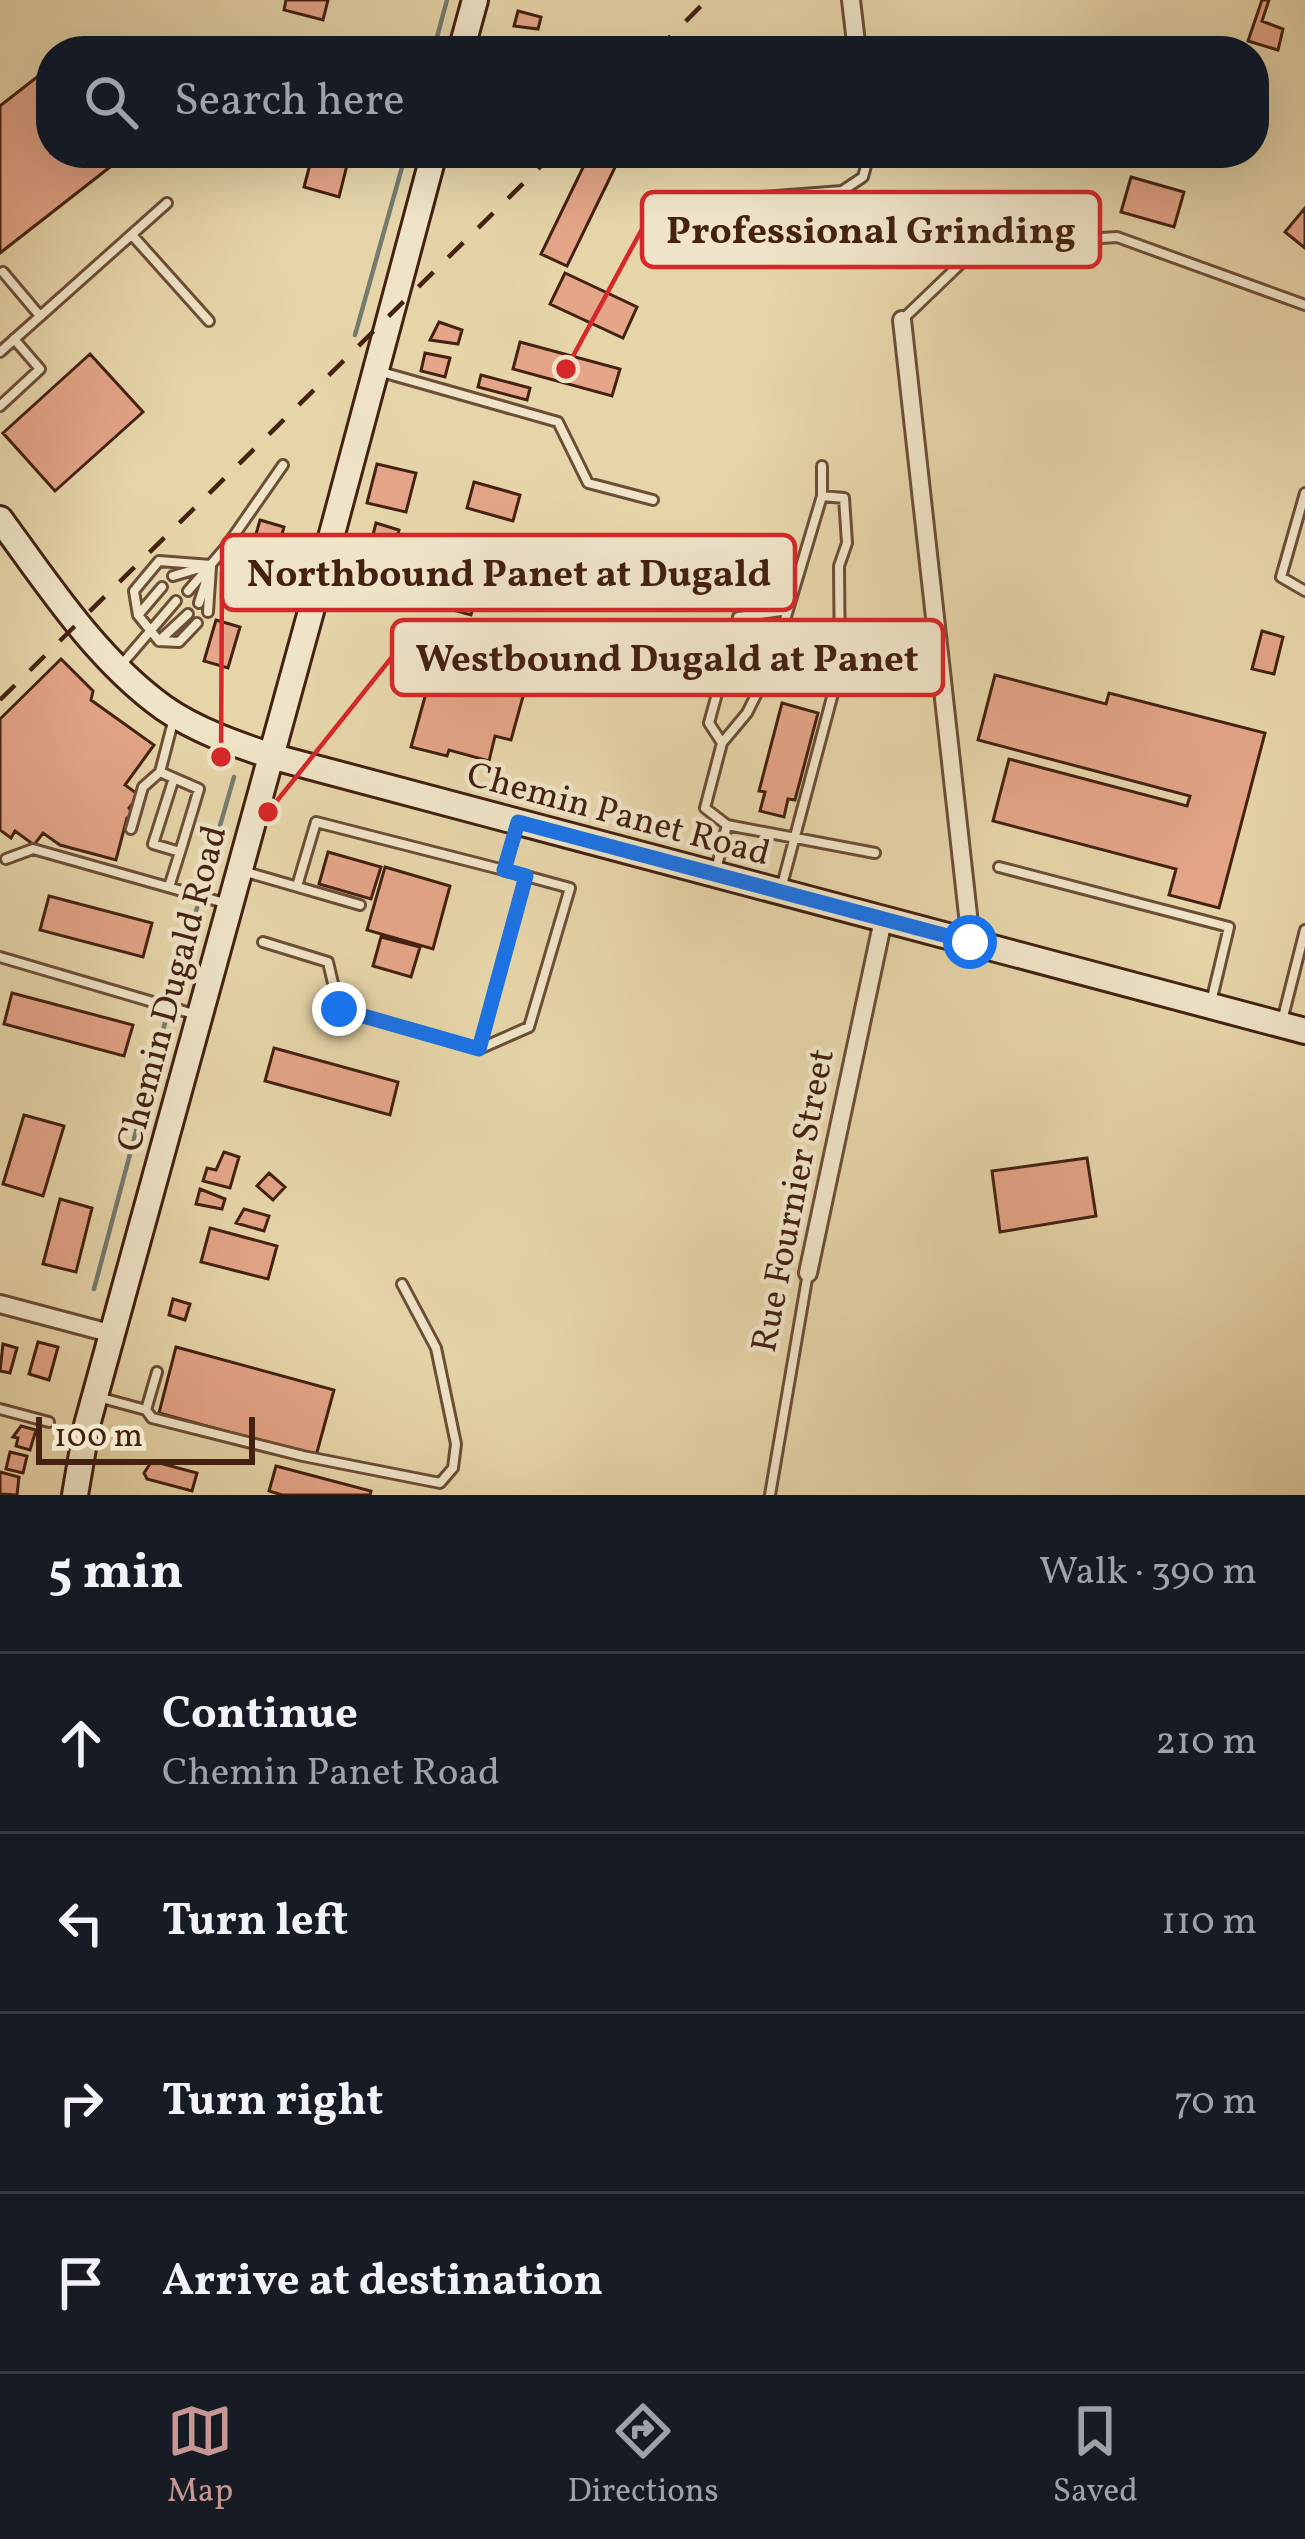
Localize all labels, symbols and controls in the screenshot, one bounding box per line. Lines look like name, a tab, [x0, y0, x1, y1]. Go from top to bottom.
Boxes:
search box	[36, 36, 1269, 168]
icon: search	[78, 69, 144, 135]
text: Search here	[174, 71, 405, 134]
callout: Professional Grinding	[642, 192, 1100, 267]
text: Professional Grinding	[666, 206, 1076, 260]
callout: Northbound Panet at Dugald	[222, 535, 795, 610]
text: Northbound Panet at Dugald	[247, 549, 771, 603]
callout: Westbound Dugald at Panet	[392, 620, 943, 695]
text: Westbound Dugald at Panet	[415, 634, 919, 688]
street label: Chemin Panet Road	[461, 751, 775, 880]
street label: Chemin Dugald Road	[106, 820, 241, 1158]
route start	[943, 915, 997, 969]
route end	[312, 982, 366, 1036]
street label: Rue Fournier Street	[741, 1045, 849, 1357]
scale bar	[36, 1411, 255, 1464]
text: 100 m	[54, 1415, 143, 1461]
text: 5 min	[48, 1538, 184, 1609]
text: Walk · 390 m	[1039, 1546, 1257, 1600]
text: Continue	[162, 1684, 358, 1747]
icon: ahead	[48, 1710, 114, 1776]
text: 210 m	[1155, 1716, 1257, 1770]
text: Chemin Panet Road	[162, 1747, 500, 1801]
icon: left	[48, 1890, 114, 1956]
text: Turn left	[162, 1891, 348, 1954]
text: 110 m	[1161, 1896, 1257, 1950]
icon: right	[48, 2070, 114, 2136]
text: Turn right	[162, 2071, 383, 2134]
text: 70 m	[1174, 2076, 1257, 2130]
icon: arrive	[48, 2250, 114, 2316]
text: Arrive at destination	[162, 2251, 603, 2314]
tab: Map	[167, 2398, 233, 2516]
tab: Directions	[567, 2398, 719, 2516]
tab: Saved	[1053, 2398, 1138, 2516]

